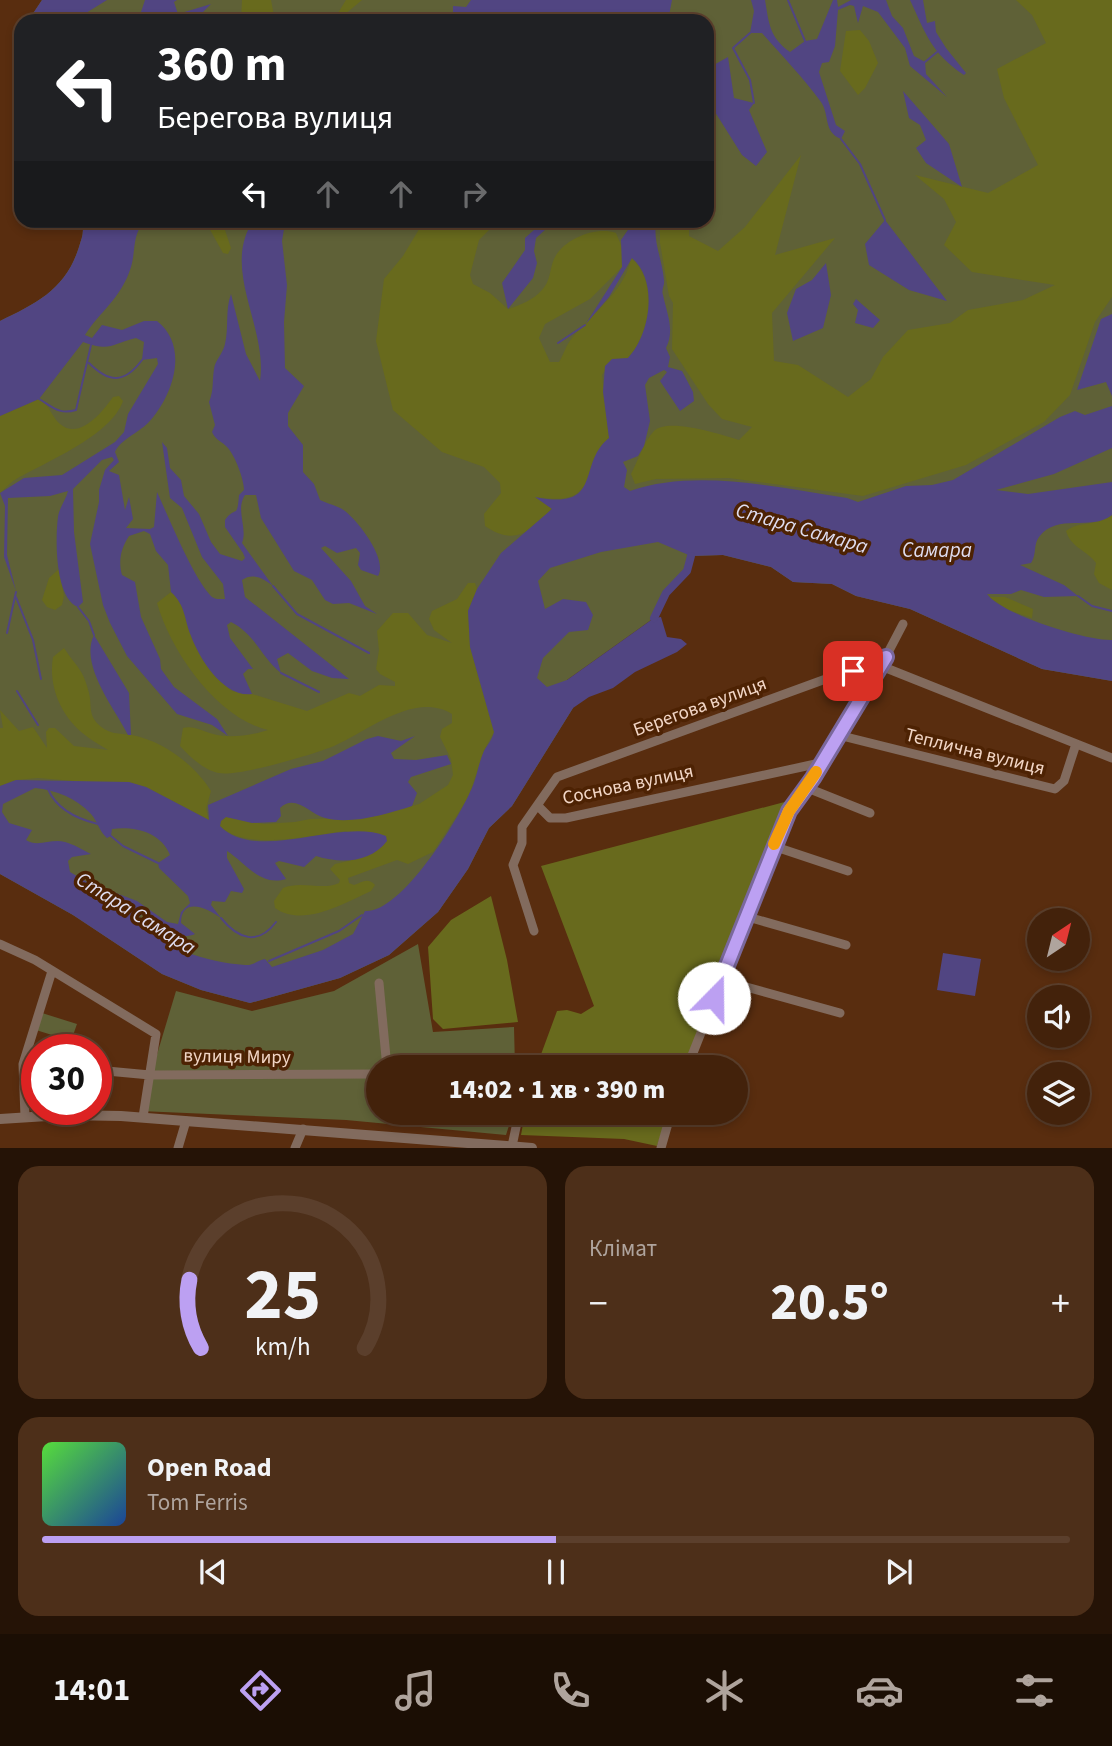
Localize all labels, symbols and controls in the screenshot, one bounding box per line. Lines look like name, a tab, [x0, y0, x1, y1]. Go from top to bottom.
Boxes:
text: 360 m	[157, 30, 286, 100]
icon: left	[42, 42, 133, 133]
text: Берегова вулиця	[157, 95, 393, 141]
icon: left	[236, 175, 274, 213]
icon: ahead	[309, 175, 347, 213]
icon: ahead	[382, 175, 420, 213]
icon: right	[455, 175, 493, 213]
water label: Стара Самара	[732, 495, 872, 561]
water label: Самара	[902, 535, 972, 565]
pin	[823, 641, 883, 701]
icon: arrive	[834, 652, 872, 690]
street label: Берегова вулиця	[629, 670, 771, 744]
street label: Теплична вулиця	[902, 722, 1048, 782]
street label: Соснова вулиця	[560, 758, 696, 812]
water label: Стара Самара	[70, 864, 202, 962]
north arrow	[1027, 908, 1090, 971]
map controls	[1027, 908, 1090, 1125]
position arrow	[677, 961, 751, 1035]
button: sound	[1027, 985, 1090, 1048]
speed limit sign: 30	[21, 1034, 112, 1125]
street label: вулиця Миру	[183, 1043, 291, 1071]
button: layers	[1027, 1062, 1090, 1125]
text: 14:02 · 1 хв · 390 m	[449, 1071, 665, 1108]
text: Клімат	[589, 1232, 657, 1265]
text: 25	[244, 1244, 321, 1348]
text: 20.5°	[770, 1266, 889, 1340]
text: −	[589, 1277, 608, 1331]
text: +	[1051, 1277, 1070, 1331]
text: km/h	[255, 1329, 310, 1365]
text: Open Road	[147, 1449, 272, 1486]
text: Tom Ferris	[147, 1486, 248, 1519]
icon: previous	[194, 1553, 232, 1591]
icon: pause	[537, 1553, 575, 1591]
icon: next	[880, 1553, 918, 1591]
icon: directions	[236, 1666, 285, 1715]
icon: music	[391, 1666, 440, 1715]
icon: phone	[546, 1666, 595, 1715]
icon: climate	[700, 1666, 749, 1715]
icon: car	[855, 1666, 904, 1715]
icon: filters	[1010, 1666, 1059, 1715]
text: 14:01	[53, 1667, 130, 1713]

